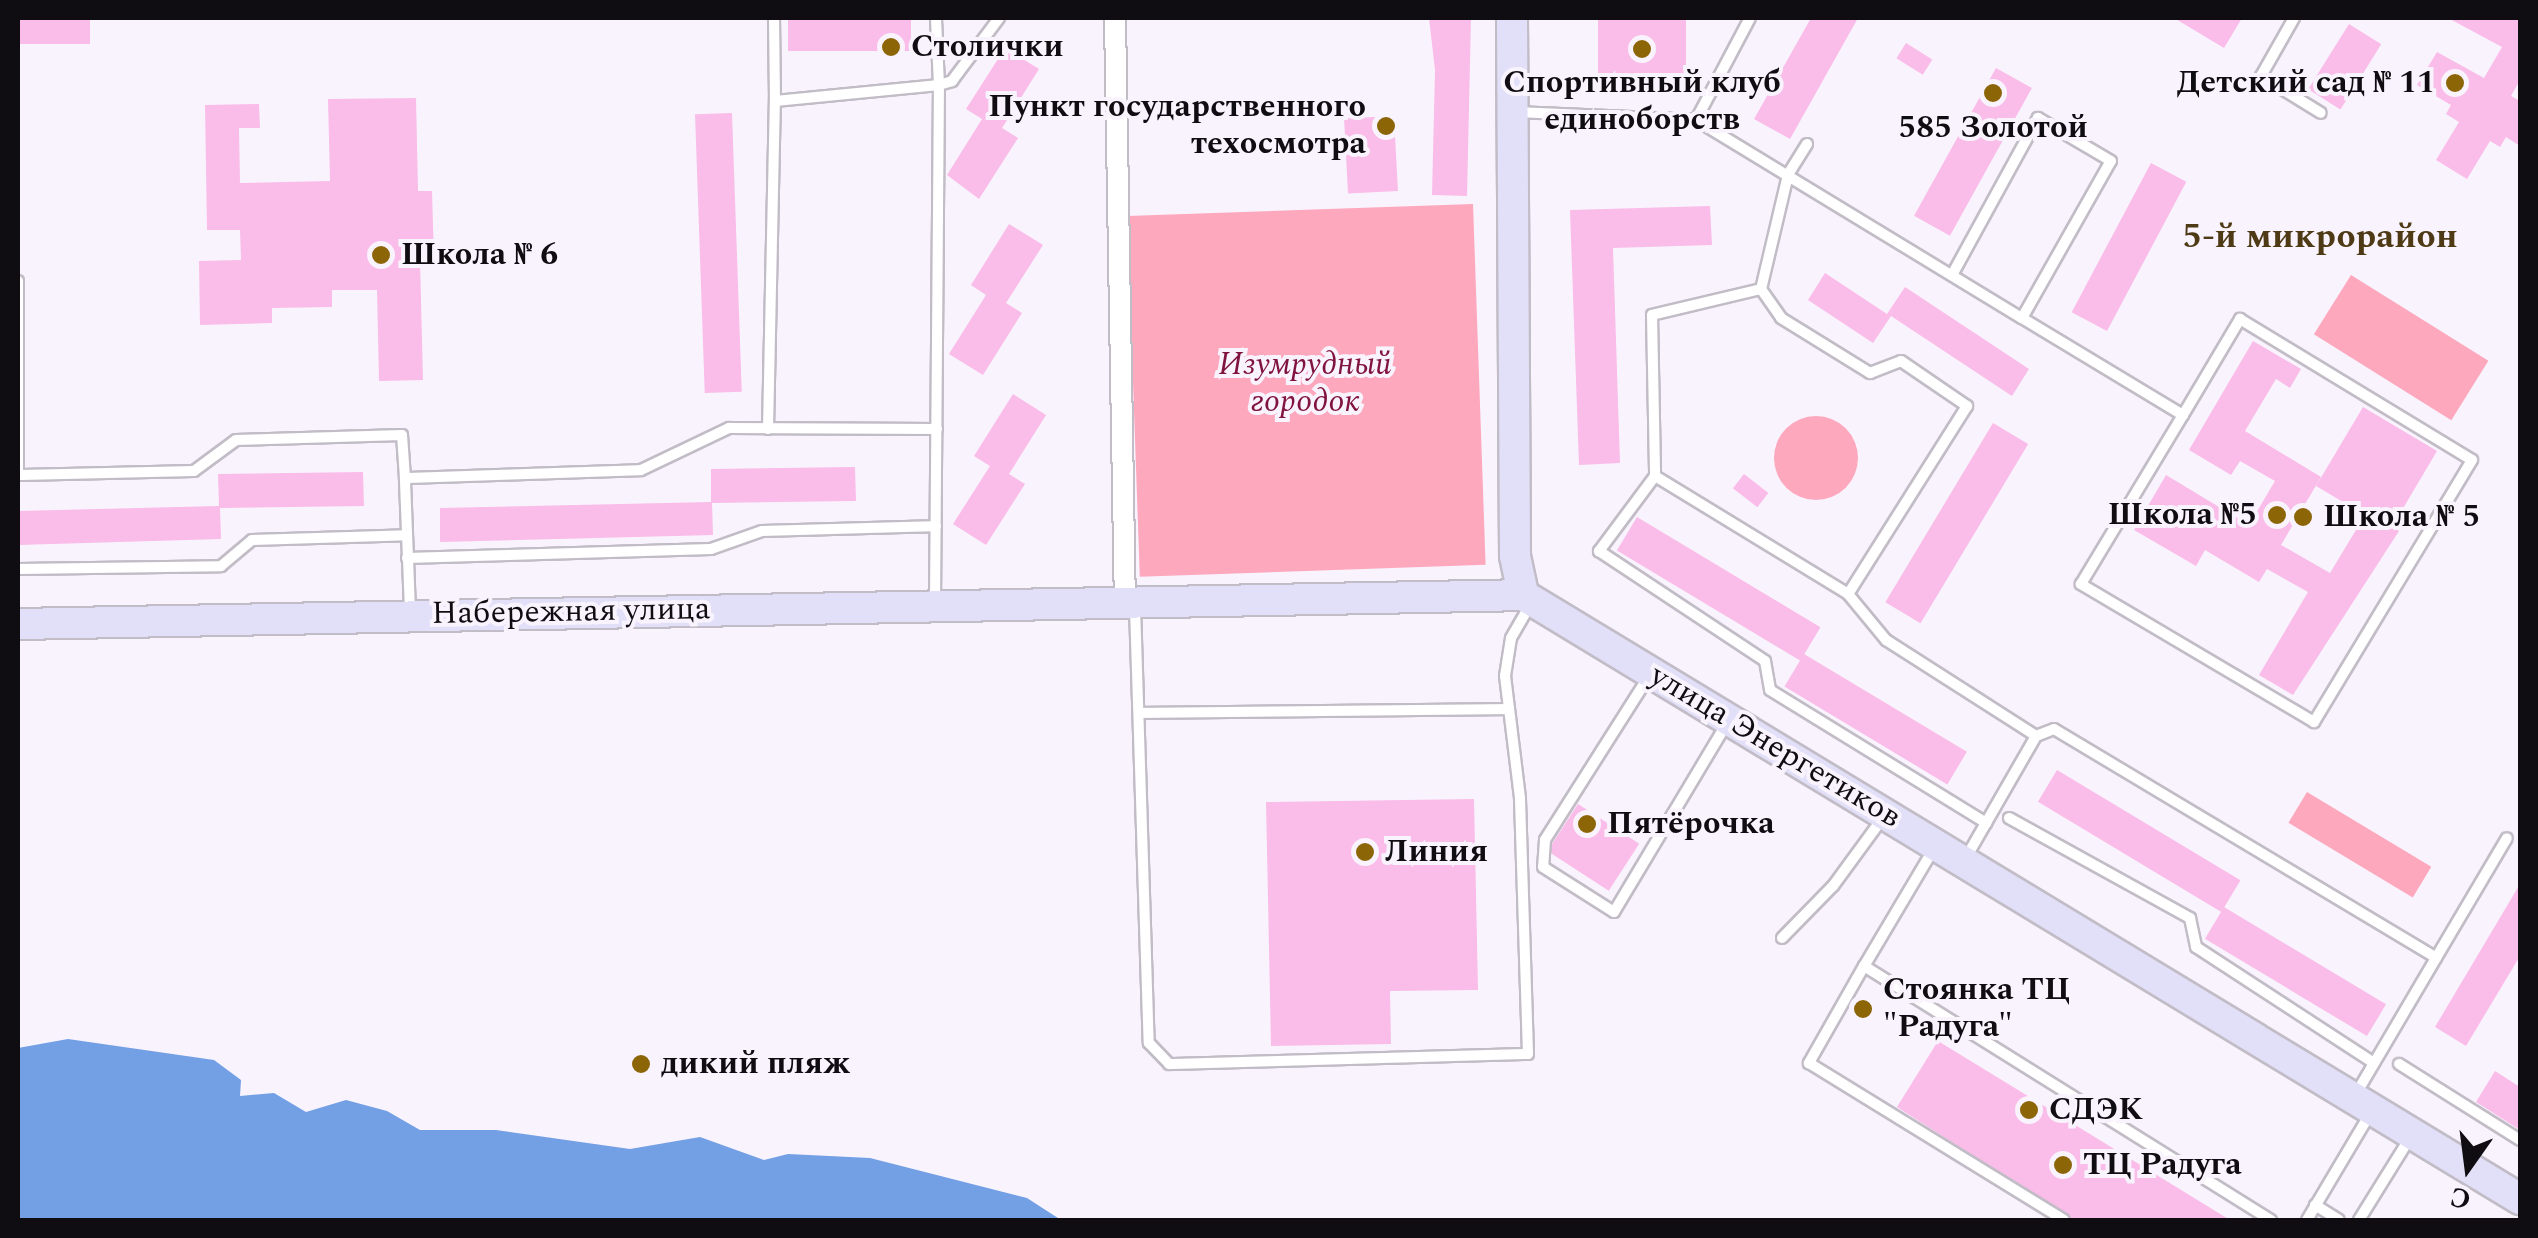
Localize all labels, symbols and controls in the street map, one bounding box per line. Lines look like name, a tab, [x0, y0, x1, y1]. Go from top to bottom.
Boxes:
place label: Столички	[911, 28, 1064, 66]
marker: Столички	[880, 36, 902, 58]
marker: Спортивный клуб единоборств	[1631, 38, 1653, 60]
place label: Детский сад № 11	[2177, 64, 2435, 102]
place label: Спортивный клуб единоборств	[1503, 65, 1781, 140]
marker: Детский сад № 11	[2444, 72, 2466, 94]
marker: 585 Золотой	[1982, 82, 2004, 104]
place label: Пункт государственного техосмотра	[988, 89, 1366, 164]
place label: 585 Золотой	[1898, 109, 2088, 147]
marker: Пункт государственного техосмотра	[1375, 115, 1397, 137]
district label: 5-й микрорайон	[2182, 216, 2458, 258]
place label: Школа № 6	[401, 236, 558, 274]
marker: Школа № 6	[370, 244, 392, 266]
park label: Изумрудный городок	[1218, 347, 1392, 422]
place label: Школа №5	[2108, 496, 2257, 534]
place label: Школа № 5	[2323, 498, 2480, 536]
marker: Школа №5	[2266, 504, 2288, 526]
marker: Школа № 5	[2292, 506, 2314, 528]
street label: Набережная улица	[431, 590, 711, 634]
street label: улица Энергетиков	[1643, 657, 1907, 837]
place label: Пятёрочка	[1607, 805, 1775, 843]
marker: Пятёрочка	[1576, 813, 1598, 835]
place label: Линия	[1385, 833, 1488, 871]
marker: Линия	[1354, 841, 1376, 863]
place label: Стоянка ТЦ "Радуга"	[1883, 972, 2070, 1047]
marker: Стоянка ТЦ "Радуга"	[1852, 998, 1874, 1020]
place label: дикий пляж	[661, 1045, 850, 1083]
marker: дикий пляж	[630, 1053, 652, 1075]
place label: СДЭК	[2049, 1091, 2143, 1129]
marker: СДЭК	[2018, 1099, 2040, 1121]
north arrow	[2418, 1118, 2518, 1218]
place label: ТЦ Радуга	[2083, 1146, 2242, 1184]
marker: ТЦ Радуга	[2052, 1154, 2074, 1176]
text: С	[2446, 1174, 2475, 1221]

